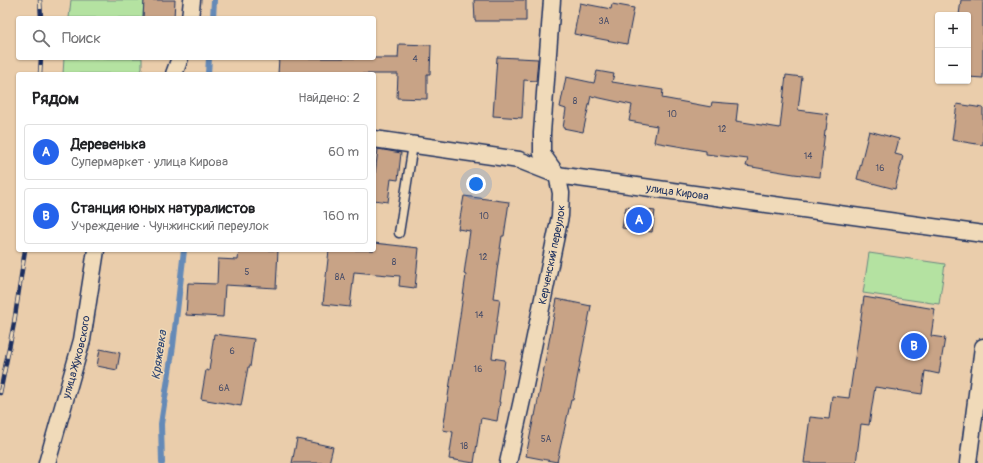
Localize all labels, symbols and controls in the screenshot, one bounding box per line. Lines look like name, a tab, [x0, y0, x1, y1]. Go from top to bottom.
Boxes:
map controls	[935, 12, 971, 84]
button: +	[935, 12, 971, 48]
search box	[16, 16, 376, 60]
house number: 3А	[599, 16, 610, 27]
icon: search	[30, 27, 52, 49]
text: Поиск	[62, 29, 101, 48]
button: −	[935, 48, 971, 84]
house number: 4	[412, 54, 418, 65]
text: Рядом	[32, 88, 79, 109]
text: Найдено: 2	[298, 90, 360, 106]
house number: 8	[573, 96, 578, 107]
house number: 10	[667, 109, 677, 120]
house number: 12	[718, 124, 726, 135]
text: Деревенька	[71, 135, 146, 154]
text: A	[42, 144, 50, 160]
text: 60 m	[328, 144, 359, 160]
house number: 14	[804, 151, 813, 162]
text: Супермаркет · улица Кирова	[71, 154, 228, 170]
house number: 16	[876, 163, 884, 174]
your location	[466, 174, 486, 194]
street label: улица Кирова	[644, 181, 709, 203]
text: Станция юных натуралистов	[71, 199, 255, 218]
street label: Керченский переулок	[536, 204, 567, 306]
pin: A	[626, 205, 652, 235]
text: B	[42, 208, 50, 224]
text: 160 m	[323, 208, 359, 224]
house number: 10	[479, 211, 489, 222]
text: Учреждение · Чунжинский переулок	[71, 218, 269, 234]
house number: 12	[479, 252, 487, 263]
house number: 8	[392, 257, 397, 268]
house number: 5	[245, 267, 250, 278]
house number: 8А	[335, 272, 345, 283]
house number: 14	[475, 310, 484, 321]
street label: улица Жуковского	[59, 315, 93, 401]
water label: Кряжевка	[149, 328, 171, 381]
pin: B	[901, 331, 927, 361]
house number: 6	[229, 346, 235, 357]
house number: 16	[474, 364, 482, 375]
house number: 6А	[218, 383, 230, 394]
house number: 5А	[541, 434, 552, 445]
house number: 18	[460, 441, 468, 452]

